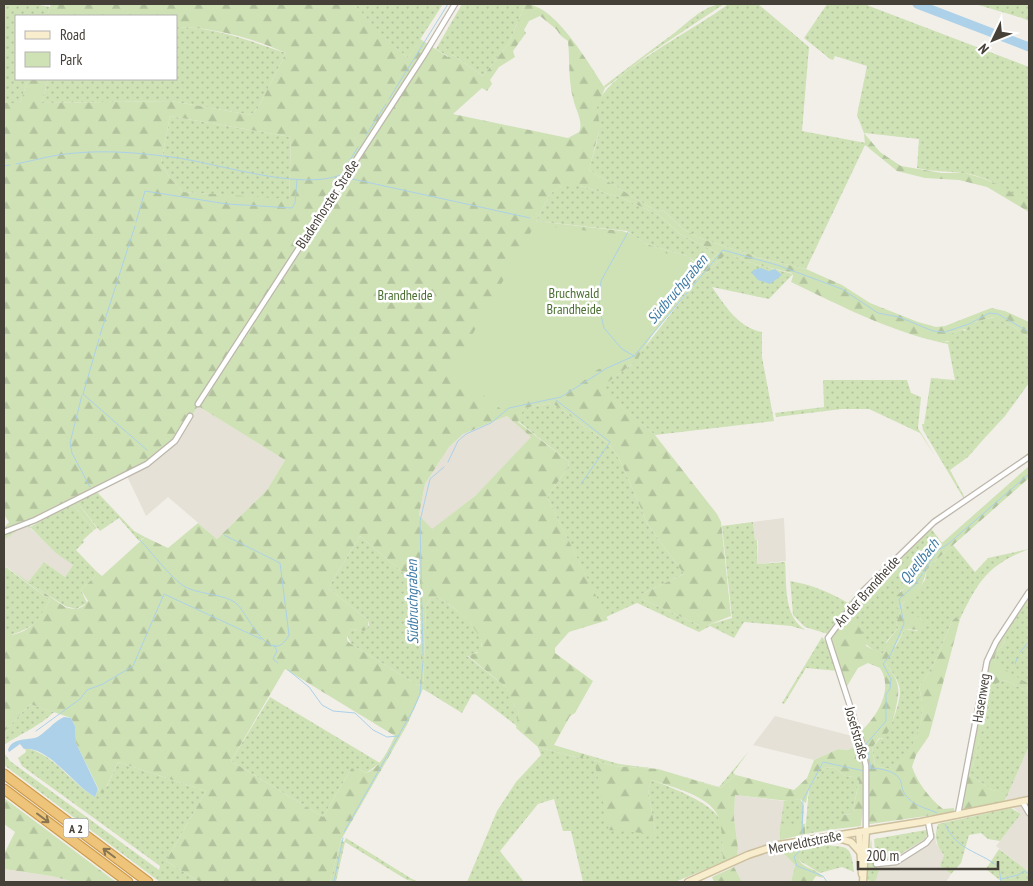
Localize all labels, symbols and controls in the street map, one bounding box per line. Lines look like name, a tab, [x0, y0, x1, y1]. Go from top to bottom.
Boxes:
legend	[15, 15, 178, 80]
north arrow	[968, 15, 1018, 65]
text: Road	[60, 25, 86, 44]
text: N	[974, 40, 993, 58]
text: Park	[60, 50, 82, 69]
street label: Bladenhorster Straße	[292, 156, 363, 252]
water label: Südbruchgraben	[643, 249, 712, 327]
park label: Bruchwald Brandheide	[546, 284, 602, 318]
park label: Brandheide	[377, 286, 433, 304]
water label: Quellbach	[895, 534, 944, 587]
street label: An der Brandheide	[830, 552, 904, 630]
water label: Südbruchgraben	[402, 558, 422, 644]
street label: Hasenweg	[968, 672, 994, 724]
street label: Josefstraße	[841, 704, 873, 762]
one-way arrow	[36, 813, 49, 824]
road number: A 2	[64, 818, 88, 838]
street label: Merveldtstraße	[767, 826, 843, 858]
scale bar	[858, 838, 998, 870]
text: 200 m	[866, 846, 899, 865]
one-way arrow	[102, 848, 116, 858]

